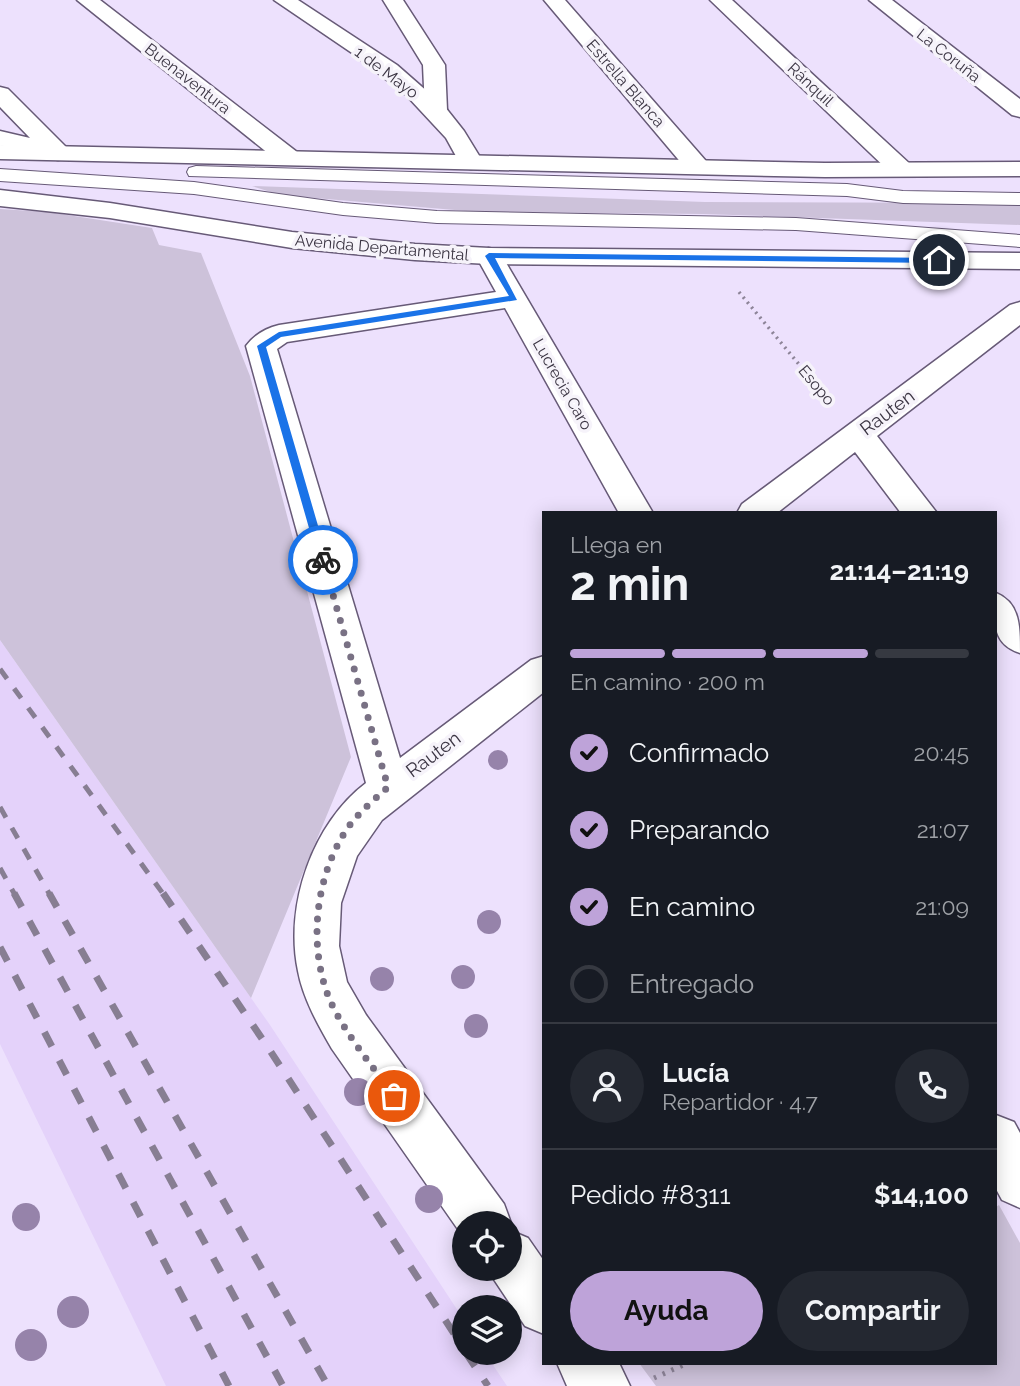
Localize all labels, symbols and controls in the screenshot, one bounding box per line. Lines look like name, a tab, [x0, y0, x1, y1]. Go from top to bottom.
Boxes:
street label: La Coruña	[913, 25, 984, 86]
street label: Estrella Blanca	[582, 36, 669, 131]
street label: Buenaventura	[141, 39, 234, 118]
street label: 1 de Mayo	[351, 42, 422, 102]
street label: Ránquil	[784, 58, 838, 111]
street label: Avenida Departamental	[294, 230, 470, 265]
pin	[909, 230, 969, 290]
icon: home	[920, 241, 958, 279]
street label: Lucrecia Caro	[529, 335, 596, 433]
street label: Esopo	[794, 361, 839, 409]
street label: Rauten	[855, 384, 919, 440]
courier	[288, 525, 358, 595]
text: Llega en	[570, 531, 663, 558]
icon: bike	[304, 541, 342, 579]
text: 21:14–21:19	[830, 556, 969, 586]
text: 2 min	[570, 557, 689, 611]
text: En camino · 200 m	[570, 668, 765, 695]
street label: Rauten	[401, 726, 465, 782]
icon: check	[570, 734, 608, 772]
text: Confirmado	[629, 738, 769, 768]
text: 20:45	[914, 739, 969, 766]
icon: check	[570, 811, 608, 849]
text: Preparando	[629, 815, 769, 845]
text: 21:07	[917, 816, 969, 843]
icon: check	[570, 888, 608, 926]
text: En camino	[629, 892, 755, 922]
text: 21:09	[915, 893, 969, 920]
text: Entregado	[629, 969, 754, 999]
button: person	[570, 1049, 644, 1123]
button: phone	[895, 1049, 969, 1123]
text: Lucía	[662, 1058, 729, 1088]
pin	[364, 1066, 424, 1126]
icon: bag	[375, 1077, 413, 1115]
text: Repartidor · 4.7	[662, 1088, 818, 1115]
text: Pedido #8311	[570, 1180, 731, 1210]
text: $14,100	[874, 1180, 969, 1210]
map controls	[452, 1211, 522, 1365]
button: locate	[452, 1211, 522, 1281]
button: Ayuda	[570, 1271, 763, 1351]
button: Compartir	[777, 1271, 969, 1351]
button: layers	[452, 1295, 522, 1365]

